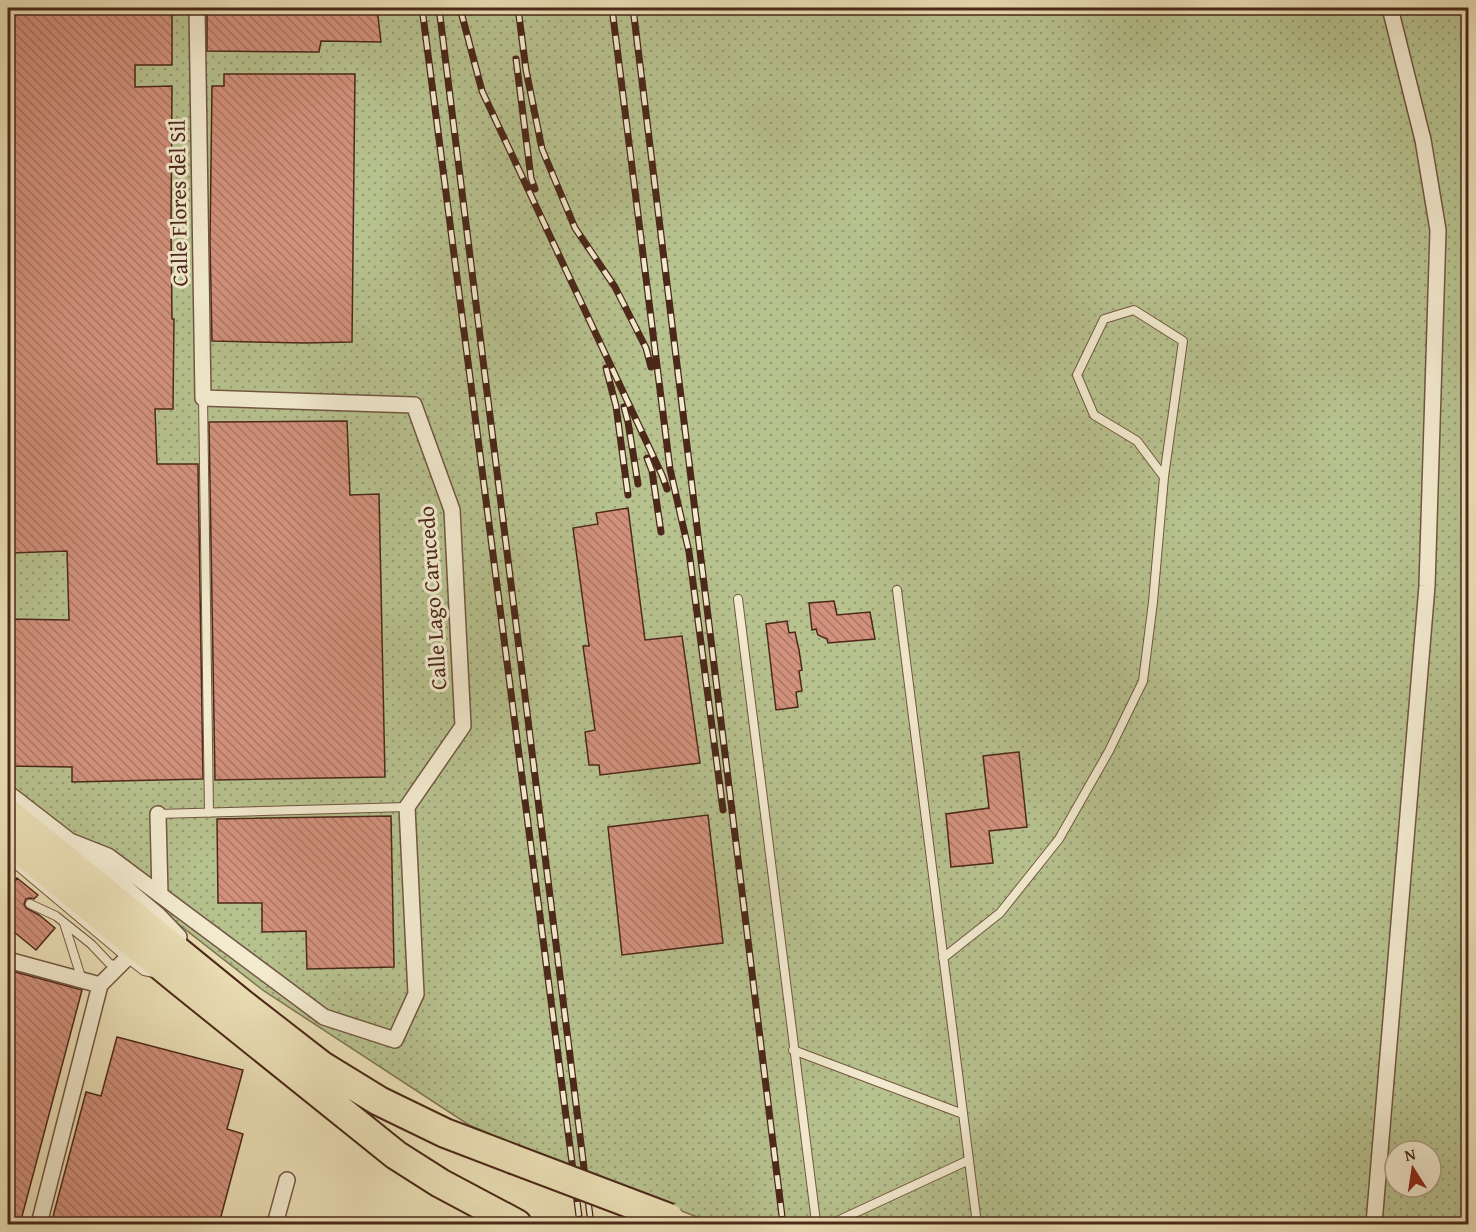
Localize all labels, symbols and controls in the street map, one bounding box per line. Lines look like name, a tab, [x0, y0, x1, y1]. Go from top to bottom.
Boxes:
street label: Calle Flores del Sil	[161, 119, 195, 287]
street label: Calle Lago Carucedo	[410, 505, 454, 691]
north arrow	[1383, 1139, 1443, 1199]
text: N	[1402, 1141, 1418, 1167]

